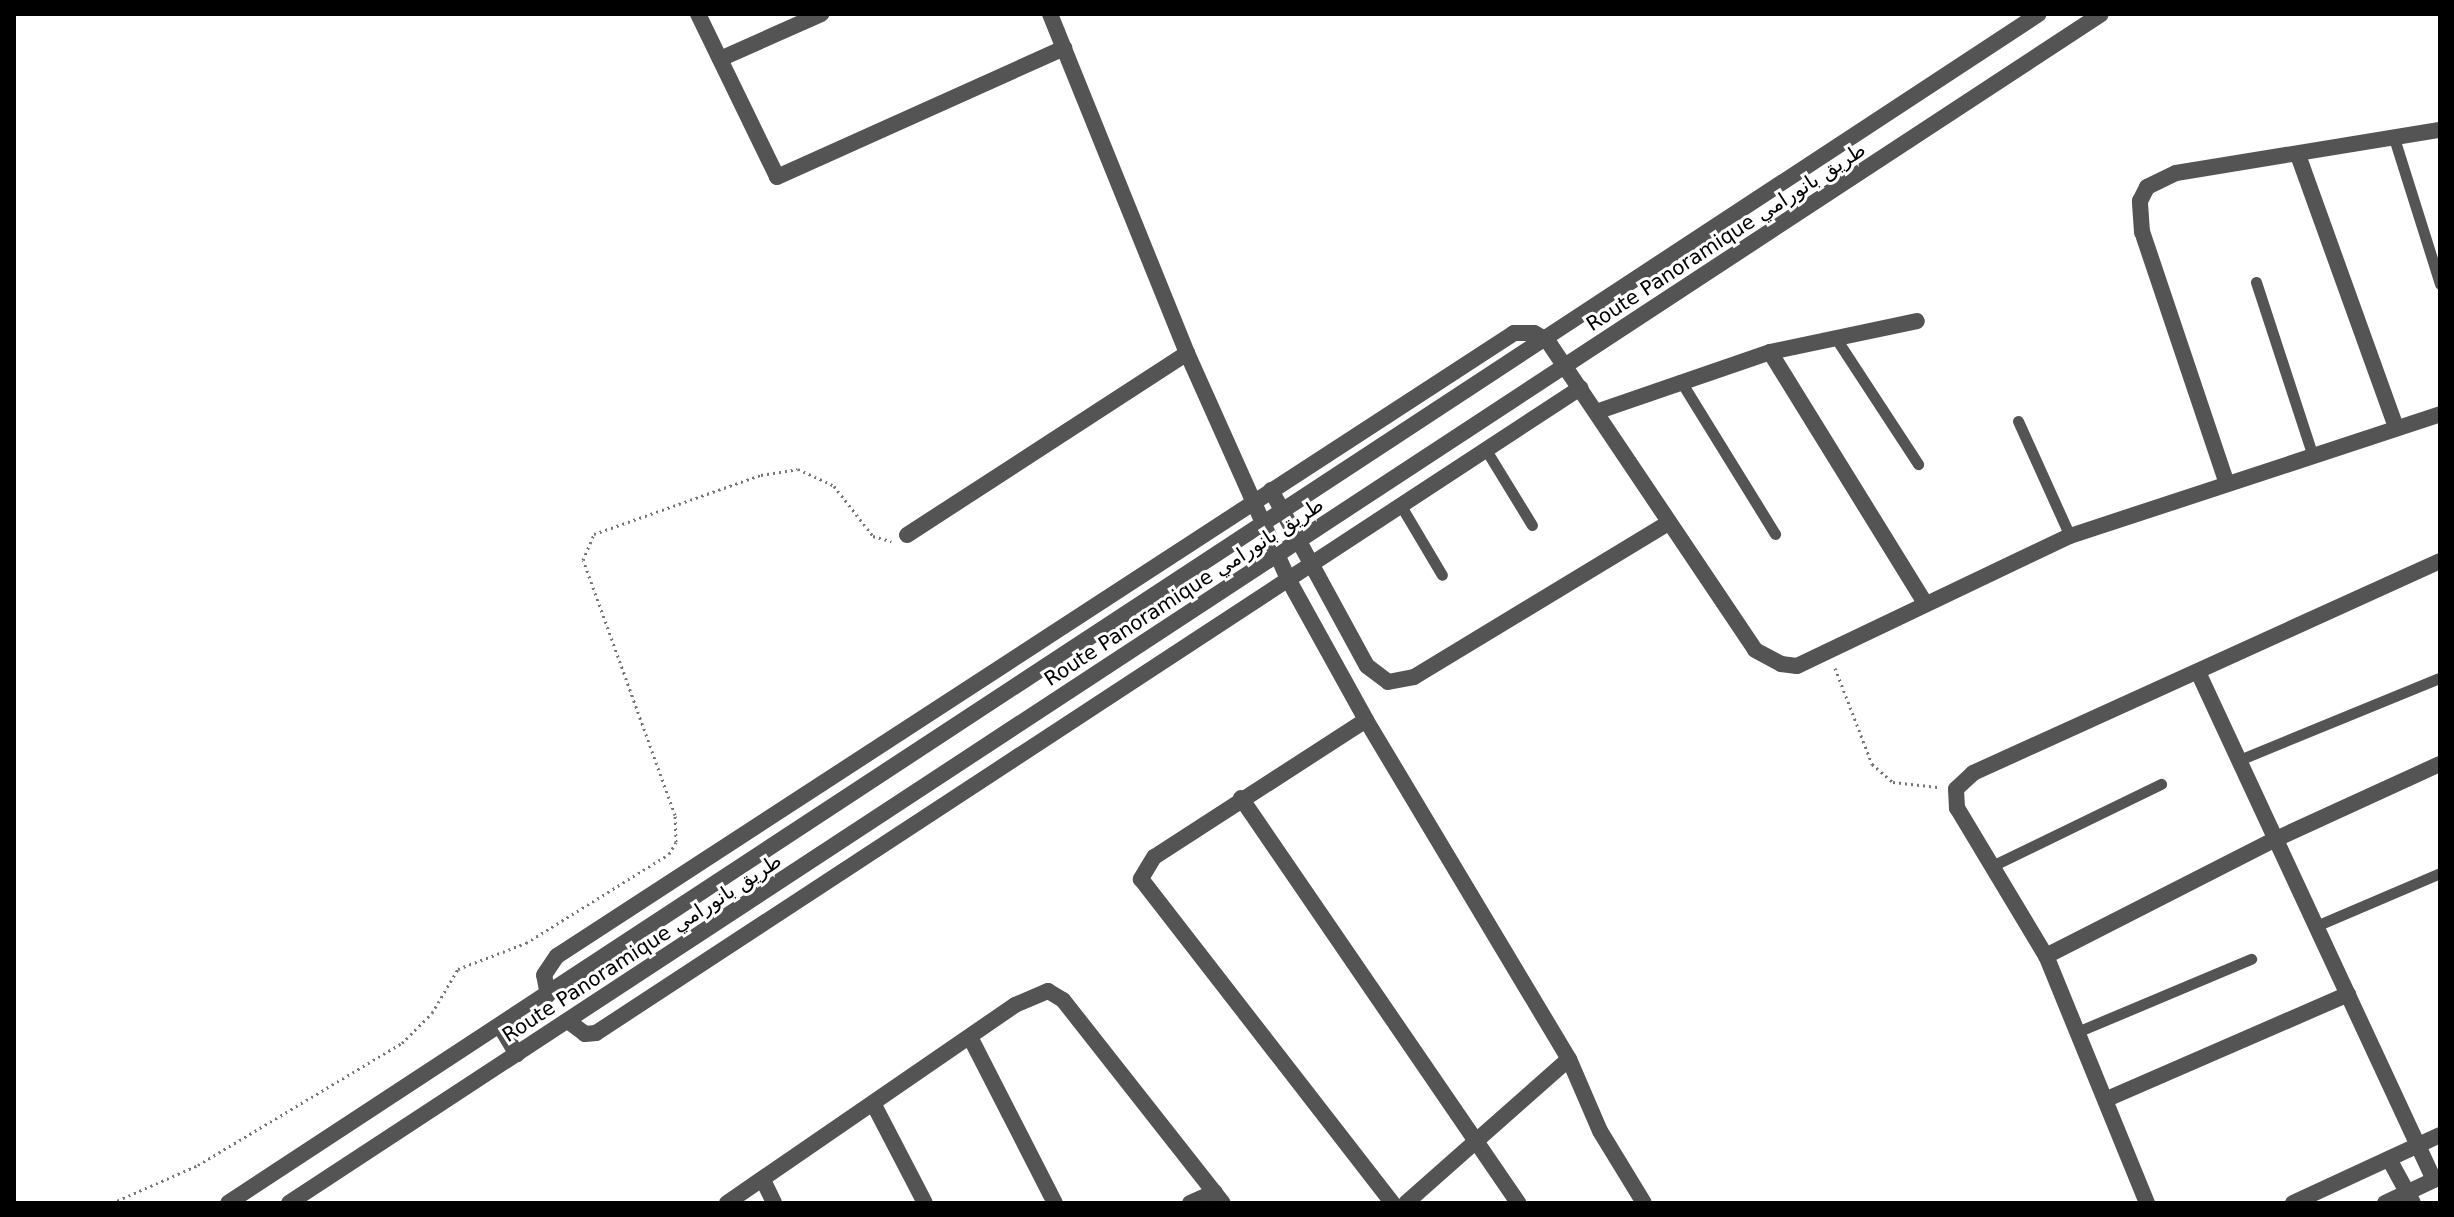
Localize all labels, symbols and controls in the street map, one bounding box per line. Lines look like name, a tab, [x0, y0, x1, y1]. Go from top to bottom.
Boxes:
street label: Route Panoramique طريق بانورامي	[1582, 138, 1870, 336]
street label: Route Panoramique طريق بانورامي	[1040, 493, 1328, 691]
street label: Route Panoramique طريق بانورامي	[498, 849, 786, 1047]

